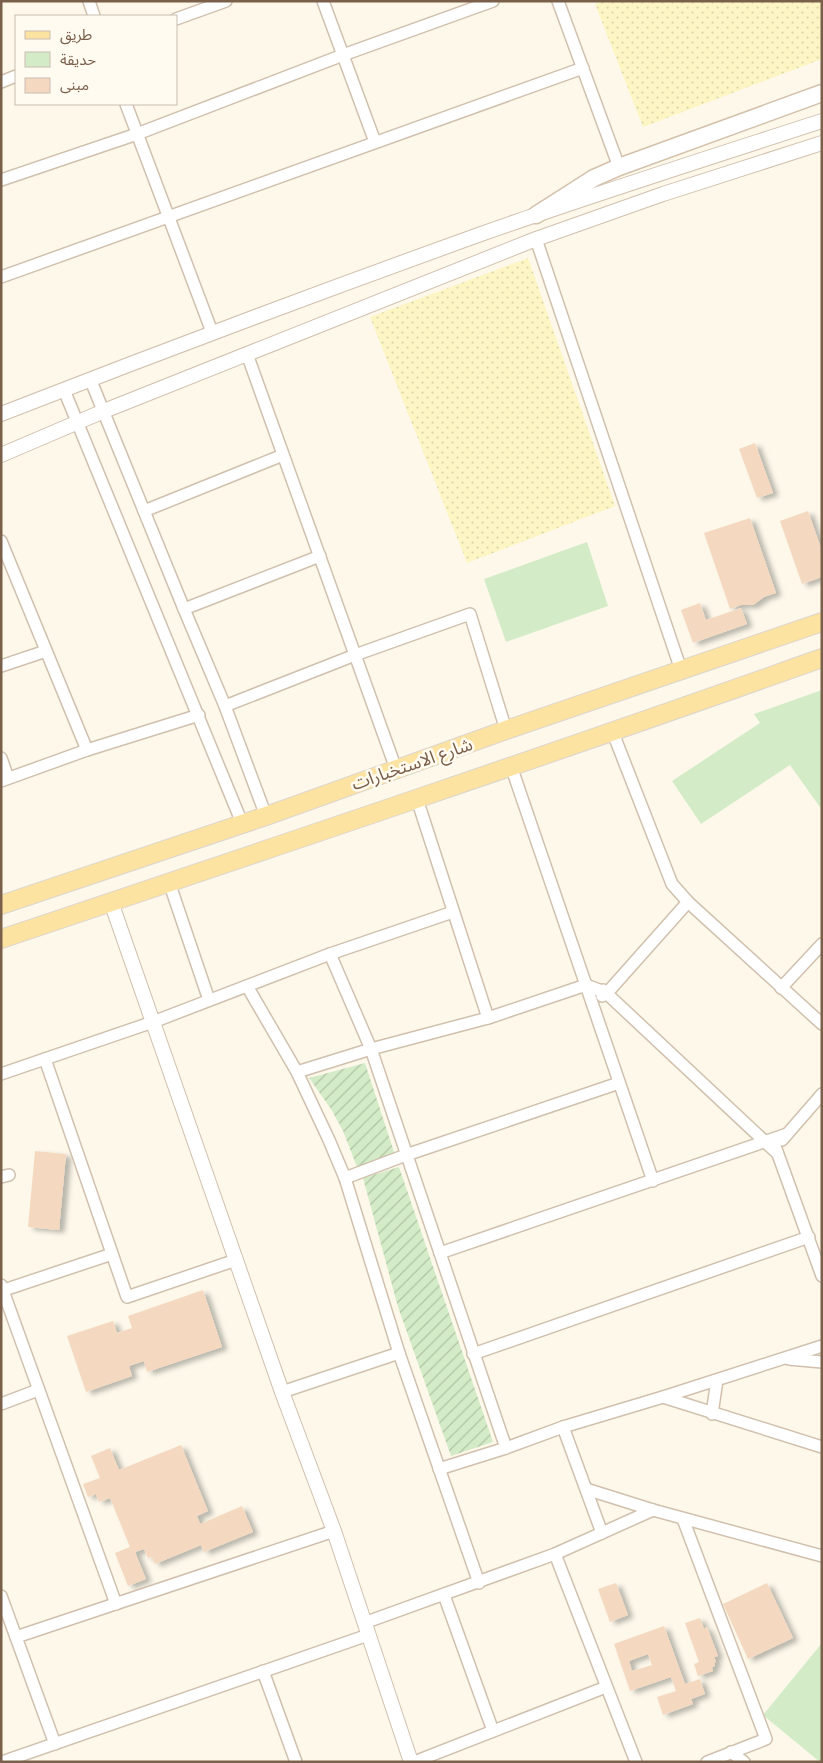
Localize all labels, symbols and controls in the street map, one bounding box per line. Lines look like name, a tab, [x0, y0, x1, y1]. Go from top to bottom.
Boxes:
legend	[15, 15, 178, 105]
text: طريق	[60, 25, 92, 45]
text: حديقة	[60, 50, 96, 69]
text: مبنى	[60, 75, 89, 94]
street label: شارع الاستخبارات	[348, 732, 476, 798]

